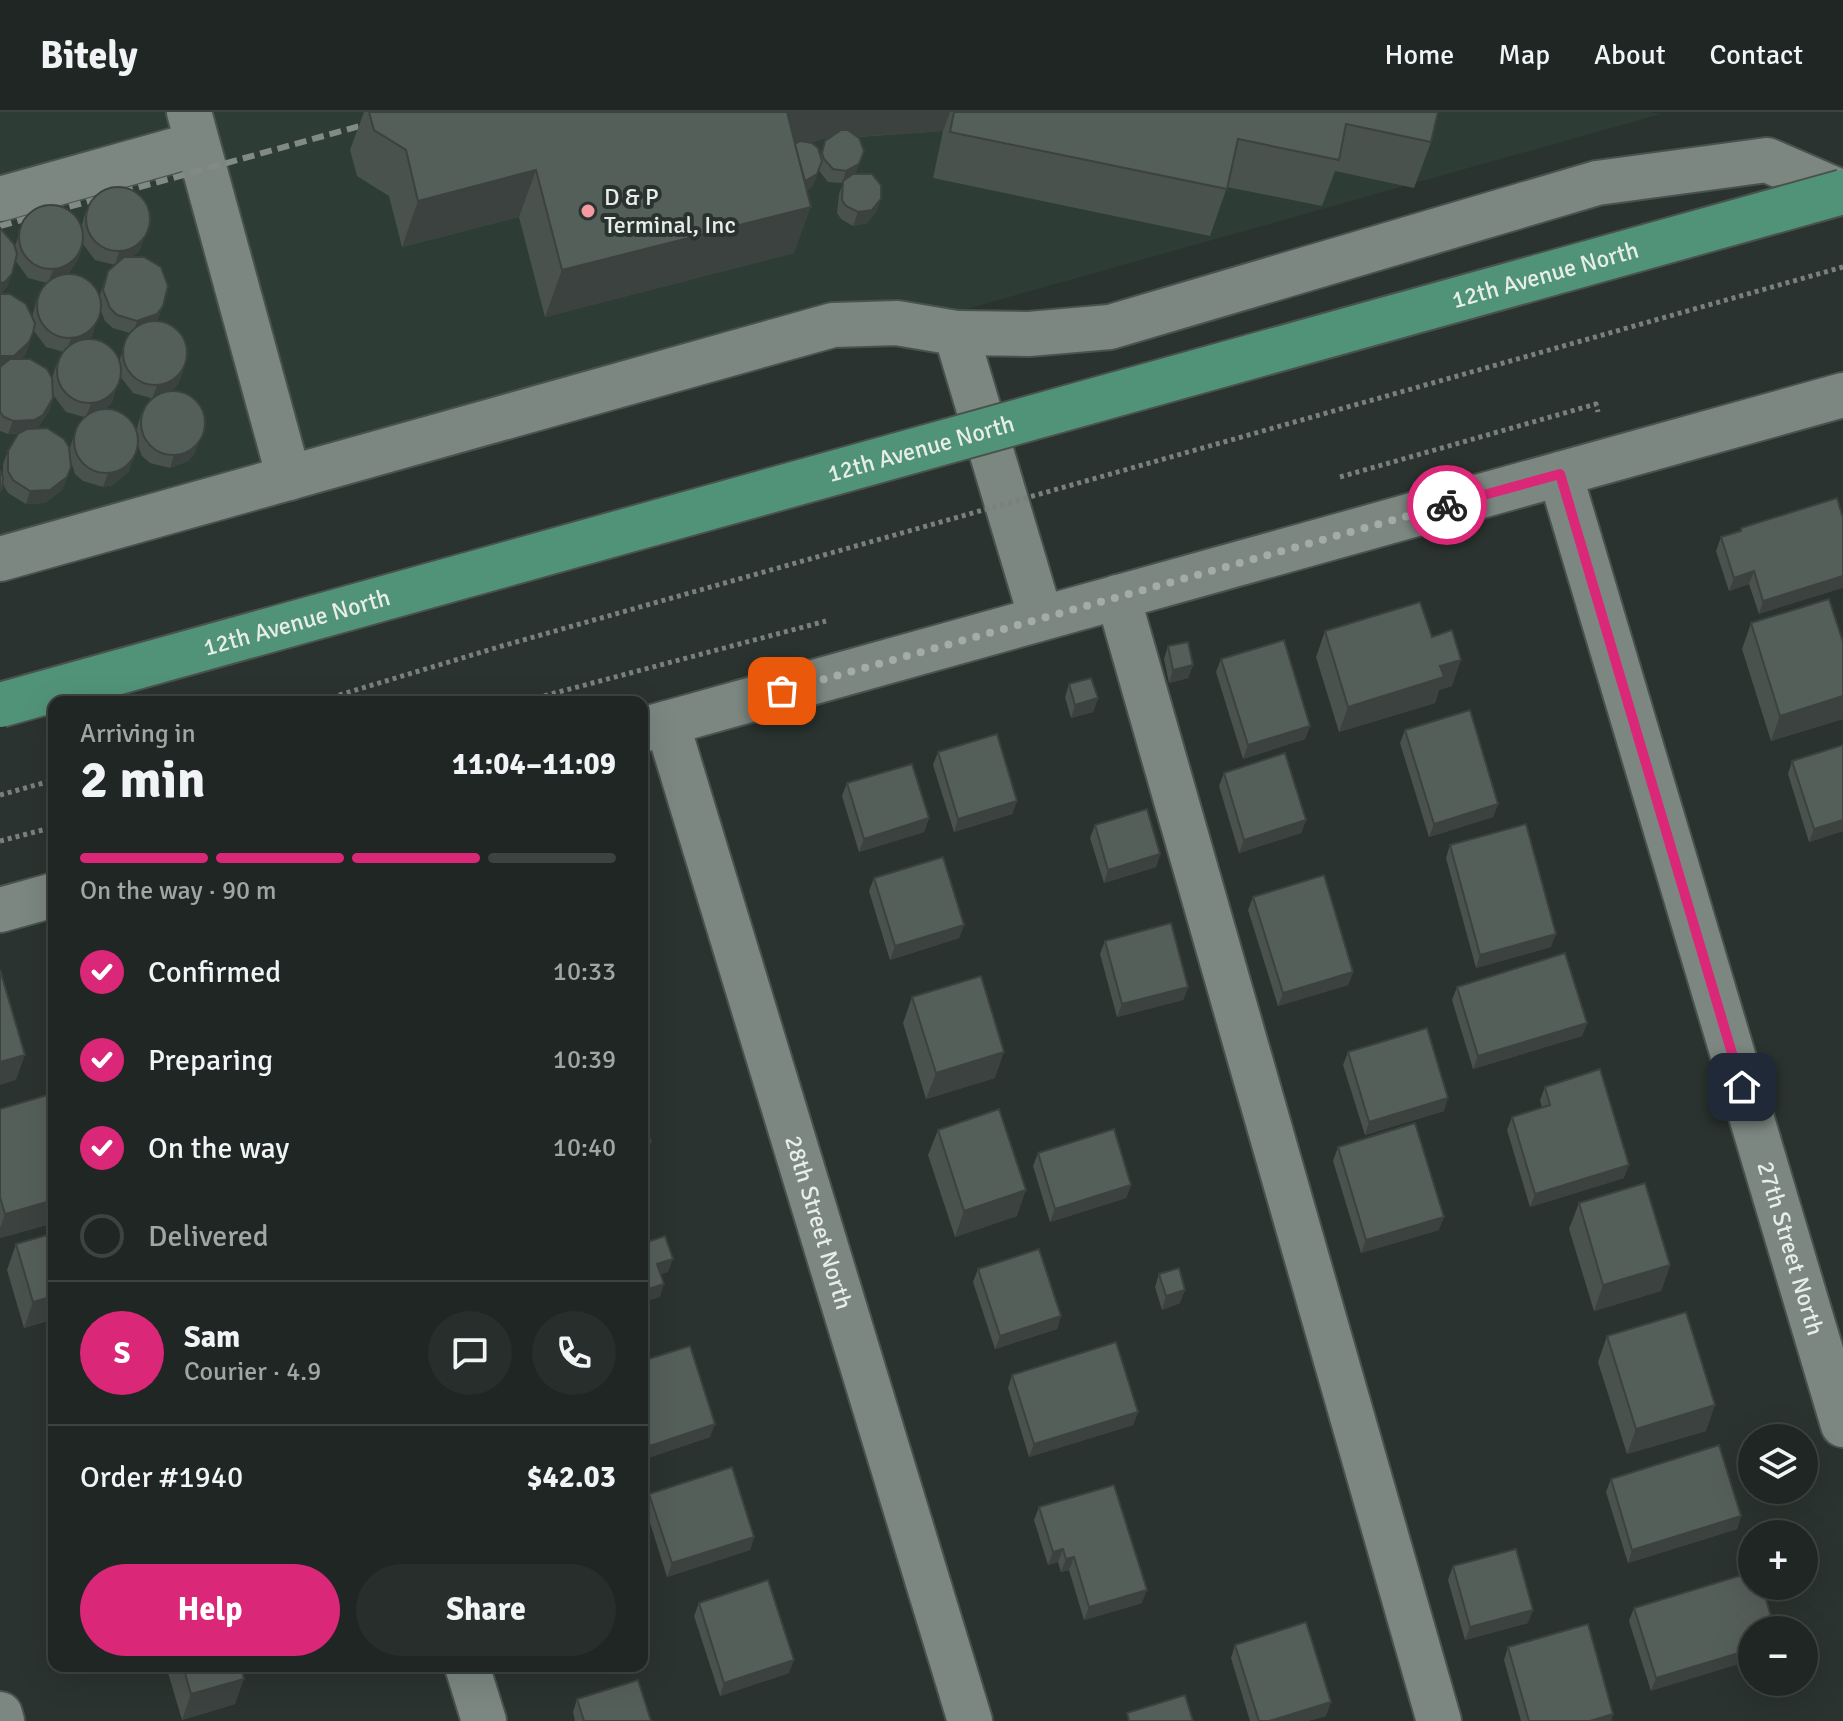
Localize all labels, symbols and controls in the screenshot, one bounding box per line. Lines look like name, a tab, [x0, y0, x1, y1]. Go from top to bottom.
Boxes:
text: Bitely	[40, 32, 138, 79]
text: Home	[1385, 38, 1454, 72]
text: Map	[1498, 38, 1550, 72]
text: About	[1594, 38, 1666, 72]
text: Contact	[1710, 38, 1803, 72]
place label: D & P Terminal, Inc	[604, 182, 736, 240]
marker: D & P Terminal, Inc	[579, 202, 597, 220]
street label: 12th Avenue North	[1448, 235, 1642, 315]
street label: 12th Avenue North	[824, 408, 1018, 489]
courier	[1407, 465, 1487, 545]
icon: bike	[1425, 483, 1469, 527]
street label: 12th Avenue North	[200, 582, 394, 663]
pin	[748, 657, 816, 725]
icon: bag	[760, 669, 804, 713]
text: Arriving in	[80, 718, 196, 750]
text: 11:04–11:09	[452, 746, 616, 783]
text: 2 min	[80, 748, 206, 812]
text: On the way · 90 m	[80, 875, 276, 907]
icon: check	[80, 950, 124, 994]
text: Confirmed	[148, 954, 281, 991]
text: 10:33	[553, 956, 616, 988]
icon: check	[80, 1038, 124, 1082]
text: Preparing	[148, 1042, 273, 1079]
text: 10:39	[553, 1044, 616, 1076]
pin	[1708, 1053, 1776, 1121]
icon: home	[1720, 1065, 1764, 1109]
icon: check	[80, 1126, 124, 1170]
text: On the way	[148, 1130, 289, 1167]
text: 10:40	[553, 1132, 616, 1164]
street label: 28th Street North	[778, 1132, 859, 1313]
street label: 27th Street North	[1750, 1158, 1831, 1339]
text: Delivered	[148, 1218, 269, 1255]
button: chat	[428, 1311, 512, 1395]
button: phone	[532, 1311, 616, 1395]
text: Sam	[184, 1319, 240, 1356]
text: S	[114, 1335, 130, 1372]
text: Courier · 4.9	[184, 1356, 321, 1388]
map controls	[1738, 1424, 1818, 1696]
button: layers	[1738, 1424, 1818, 1504]
text: Order #1940	[80, 1459, 243, 1496]
text: $42.03	[526, 1459, 616, 1496]
button: +	[1738, 1520, 1818, 1600]
button: Help	[80, 1564, 340, 1656]
button: Share	[356, 1564, 616, 1656]
button: −	[1738, 1616, 1818, 1696]

